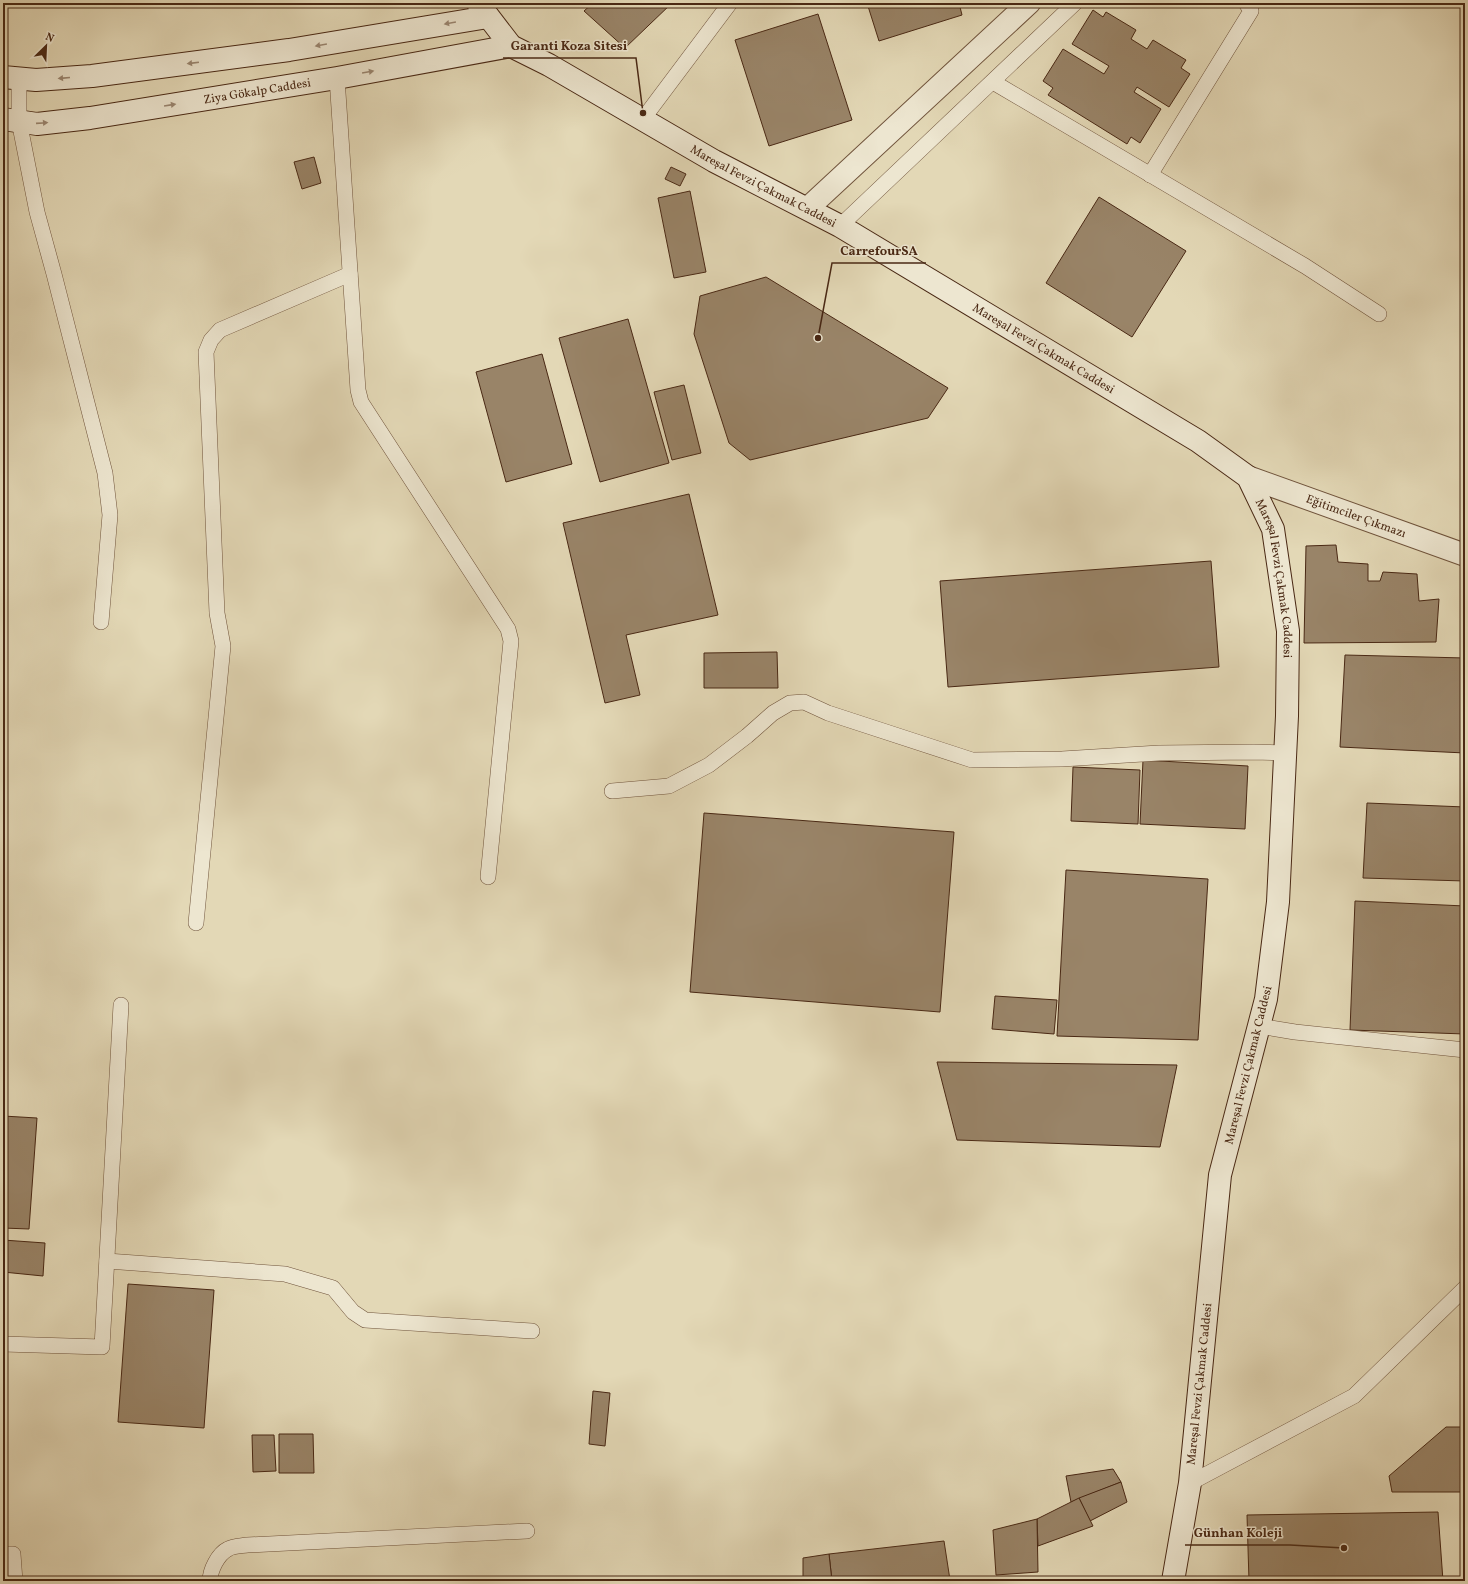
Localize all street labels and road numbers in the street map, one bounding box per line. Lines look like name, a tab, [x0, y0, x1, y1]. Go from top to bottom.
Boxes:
street label: Ziya Gökalp Caddesi	[202, 75, 312, 108]
street label: Mareşal Fevzi Çakmak Caddesi	[687, 142, 839, 232]
street label: Mareşal Fevzi Çakmak Caddesi	[969, 300, 1117, 398]
street label: Eğitimciler Çıkmazı	[1304, 491, 1409, 542]
street label: Mareşal Fevzi Çakmak Caddesi	[1251, 496, 1295, 659]
street label: Mareşal Fevzi Çakmak Caddesi	[1222, 984, 1277, 1146]
street label: Mareşal Fevzi Çakmak Caddesi	[1184, 1302, 1216, 1466]

